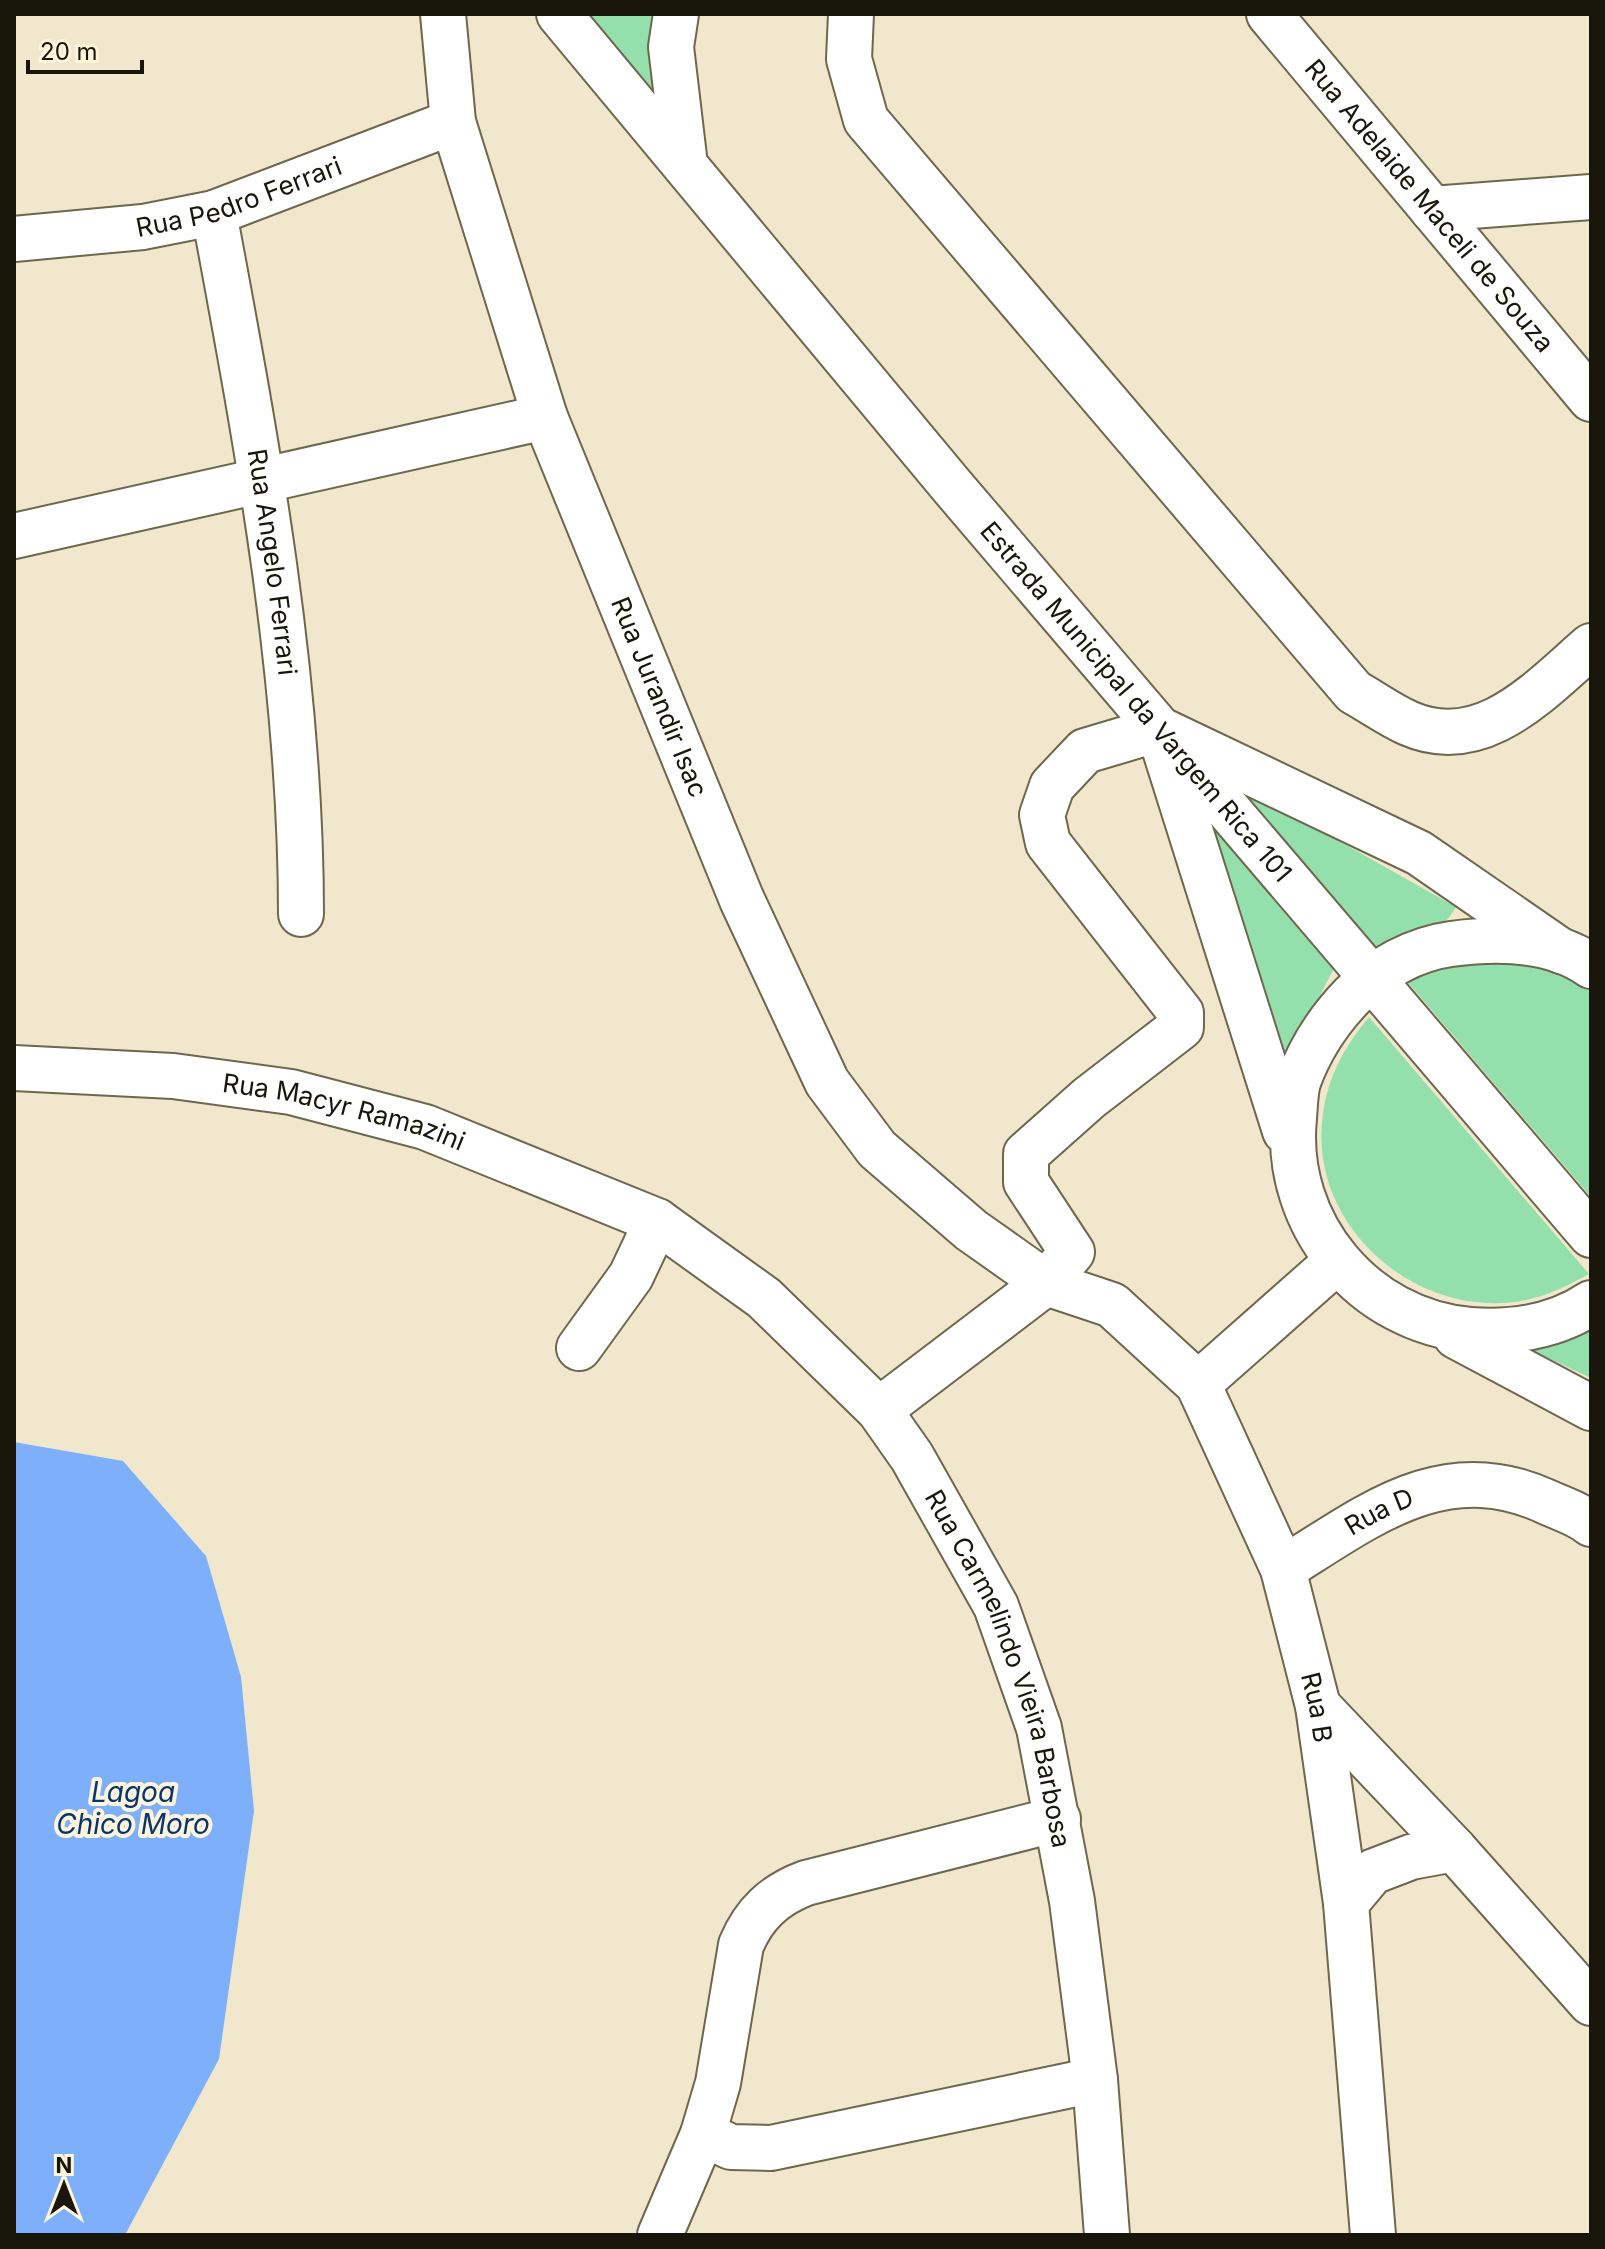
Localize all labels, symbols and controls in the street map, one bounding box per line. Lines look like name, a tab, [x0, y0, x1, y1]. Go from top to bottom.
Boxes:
scale bar	[28, 24, 142, 74]
text: 20 m	[40, 37, 98, 66]
street label: Rua Adelaide Maceli de Souza	[1299, 53, 1561, 358]
street label: Rua Pedro Ferrari	[133, 150, 346, 243]
street label: Rua Angelo Ferrari	[242, 446, 304, 677]
street label: Estrada Municipal da Vargem Rica 101	[974, 515, 1299, 888]
street label: Rua Jurandir Isac	[605, 592, 714, 802]
street label: Rua Macyr Ramazini	[221, 1067, 470, 1157]
street label: Rua D	[1339, 1481, 1418, 1541]
street label: Rua Carmelindo Vieira Barbosa	[919, 1484, 1077, 1850]
street label: Rua B	[1295, 1669, 1339, 1744]
water label: Lagoa Chico Moro	[56, 1775, 210, 1841]
north arrow	[24, 2145, 104, 2225]
text: N	[56, 2152, 72, 2178]

